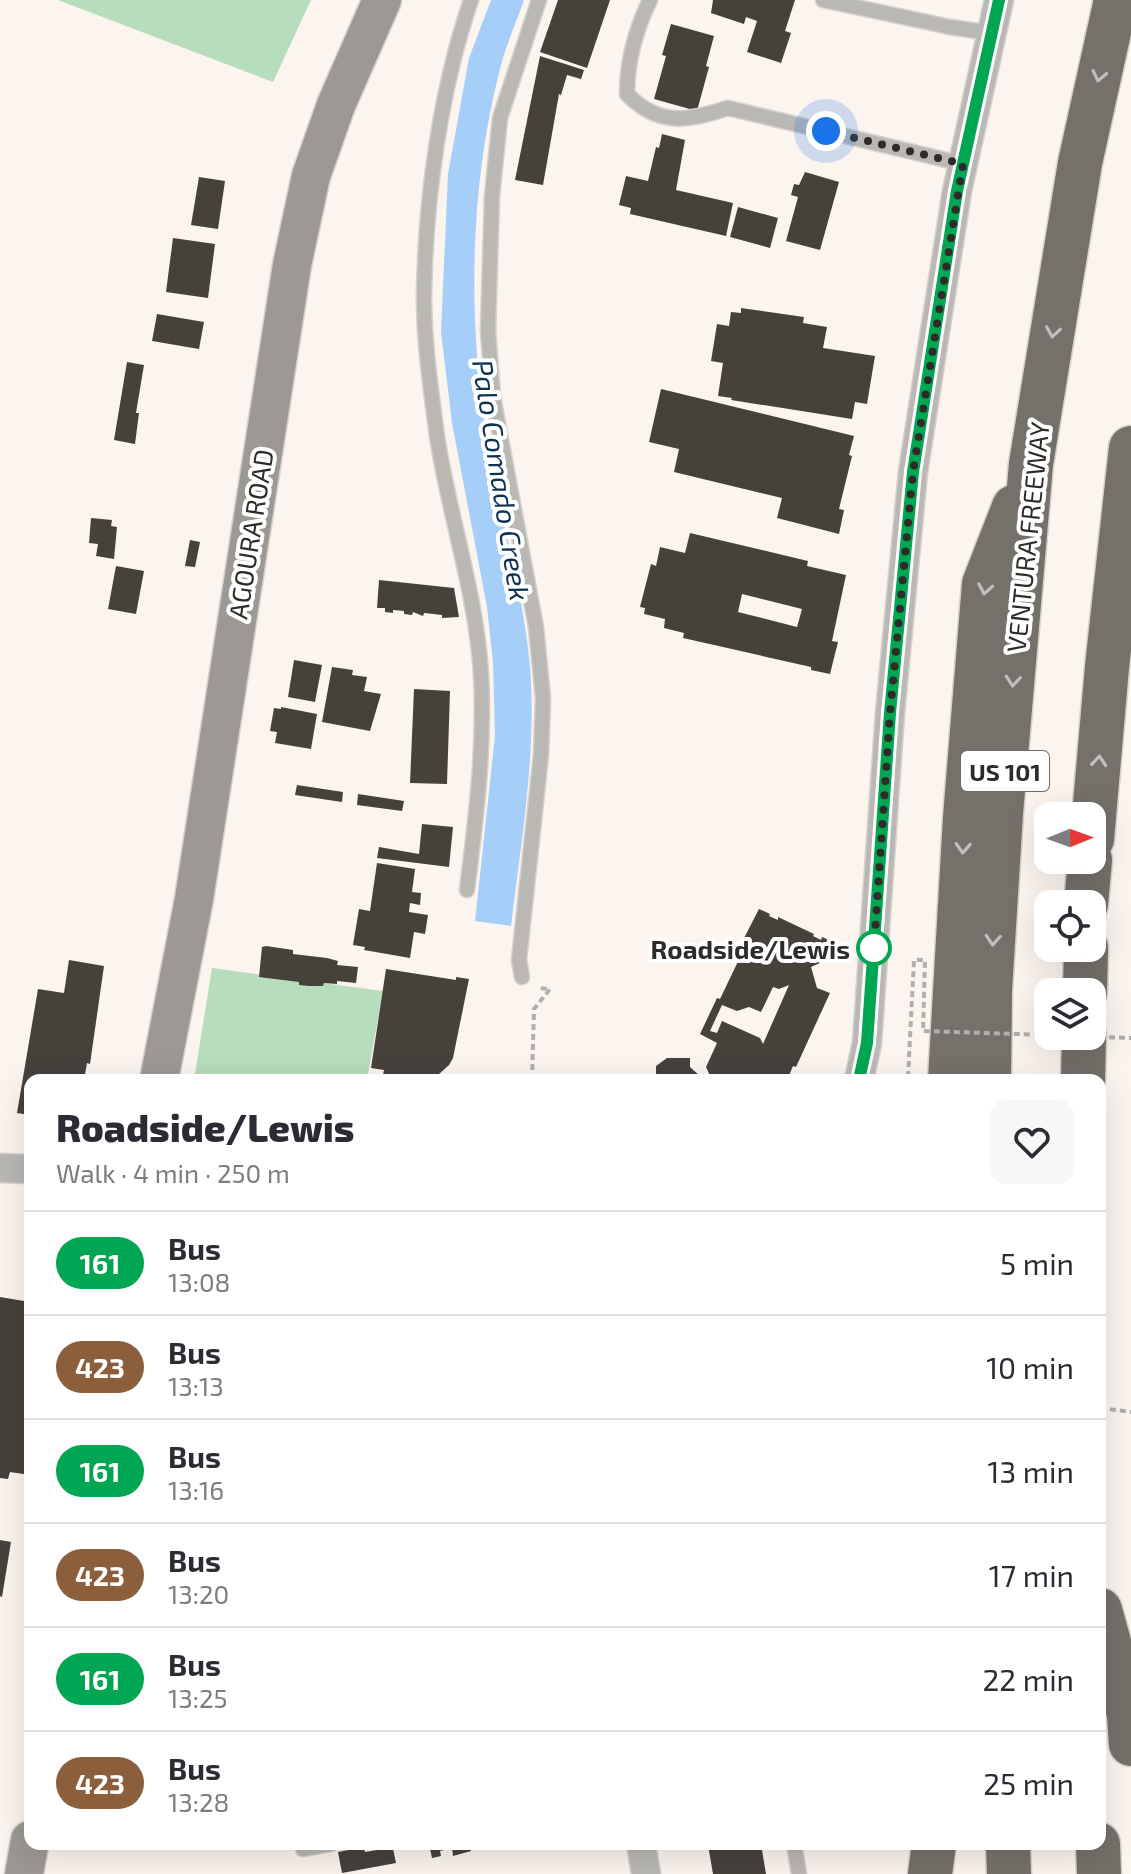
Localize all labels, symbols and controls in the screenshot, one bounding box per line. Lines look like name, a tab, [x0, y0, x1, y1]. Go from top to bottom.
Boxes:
one-way arrow	[1091, 69, 1108, 83]
your location	[806, 111, 846, 151]
one-way arrow	[1045, 325, 1062, 339]
water label: Palo Comado Creek	[466, 357, 538, 603]
street label: VENTURA FREEWAY	[999, 420, 1055, 654]
street label: AGOURA ROAD	[221, 447, 279, 621]
one-way arrow	[977, 582, 994, 596]
one-way arrow	[1004, 675, 1021, 688]
road number: US 101	[961, 751, 1049, 791]
one-way arrow	[1090, 754, 1107, 767]
north arrow	[1034, 802, 1106, 874]
map controls	[1034, 802, 1106, 1050]
one-way arrow	[955, 842, 972, 855]
button: locate	[1034, 890, 1106, 962]
marker: Roadside/Lewis	[857, 931, 891, 965]
place label: Roadside/Lewis	[651, 933, 850, 964]
one-way arrow	[985, 934, 1002, 947]
button: layers	[1034, 978, 1106, 1050]
button: heart	[990, 1100, 1074, 1184]
text: Roadside/Lewis	[56, 1104, 354, 1150]
text: Walk · 4 min · 250 m	[56, 1157, 290, 1188]
text: Bus	[168, 1230, 221, 1266]
text: 5 min	[1000, 1245, 1074, 1281]
text: 161	[80, 1246, 120, 1280]
text: 13:08	[168, 1266, 230, 1297]
text: Bus	[168, 1334, 221, 1370]
text: 10 min	[986, 1349, 1074, 1385]
text: 423	[75, 1350, 125, 1384]
text: 13:13	[168, 1370, 224, 1401]
text: Bus	[168, 1438, 221, 1474]
text: 13 min	[988, 1453, 1074, 1489]
text: 161	[80, 1454, 120, 1488]
text: 13:16	[168, 1474, 224, 1505]
text: Bus	[168, 1542, 221, 1578]
text: 17 min	[989, 1557, 1074, 1593]
text: 423	[75, 1558, 125, 1592]
text: 13:20	[168, 1578, 229, 1609]
text: Bus	[168, 1646, 221, 1682]
text: 22 min	[982, 1661, 1074, 1697]
text: 161	[80, 1662, 120, 1696]
text: 13:25	[168, 1682, 228, 1713]
text: Bus	[168, 1750, 221, 1786]
text: 25 min	[983, 1765, 1074, 1801]
text: 423	[75, 1766, 125, 1800]
text: 13:28	[168, 1786, 229, 1817]

